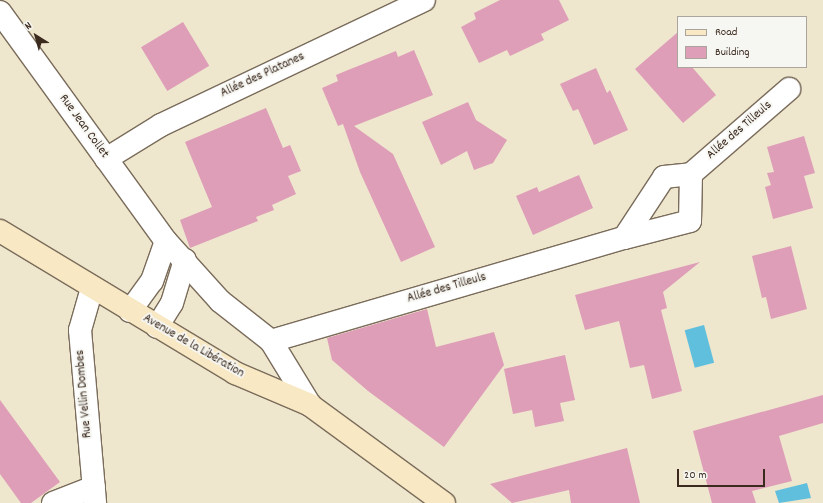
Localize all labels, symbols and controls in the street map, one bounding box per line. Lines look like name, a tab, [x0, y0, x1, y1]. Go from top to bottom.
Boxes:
north arrow	[16, 16, 56, 56]
legend	[677, 16, 807, 68]
text: N	[22, 18, 36, 34]
text: Road	[715, 24, 737, 41]
text: Building	[715, 44, 750, 61]
street label: Allée des Platanes	[218, 50, 308, 102]
street label: Rue Jean Collet	[55, 92, 111, 162]
street label: Allée des Tilleuls	[704, 98, 776, 164]
street label: Allée des Tilleuls	[406, 270, 488, 308]
street label: Avenue de la Libération	[140, 312, 246, 382]
street label: Rue Vellin Dombes	[73, 349, 97, 439]
scale bar	[679, 461, 767, 487]
text: 20 m	[684, 467, 707, 484]

